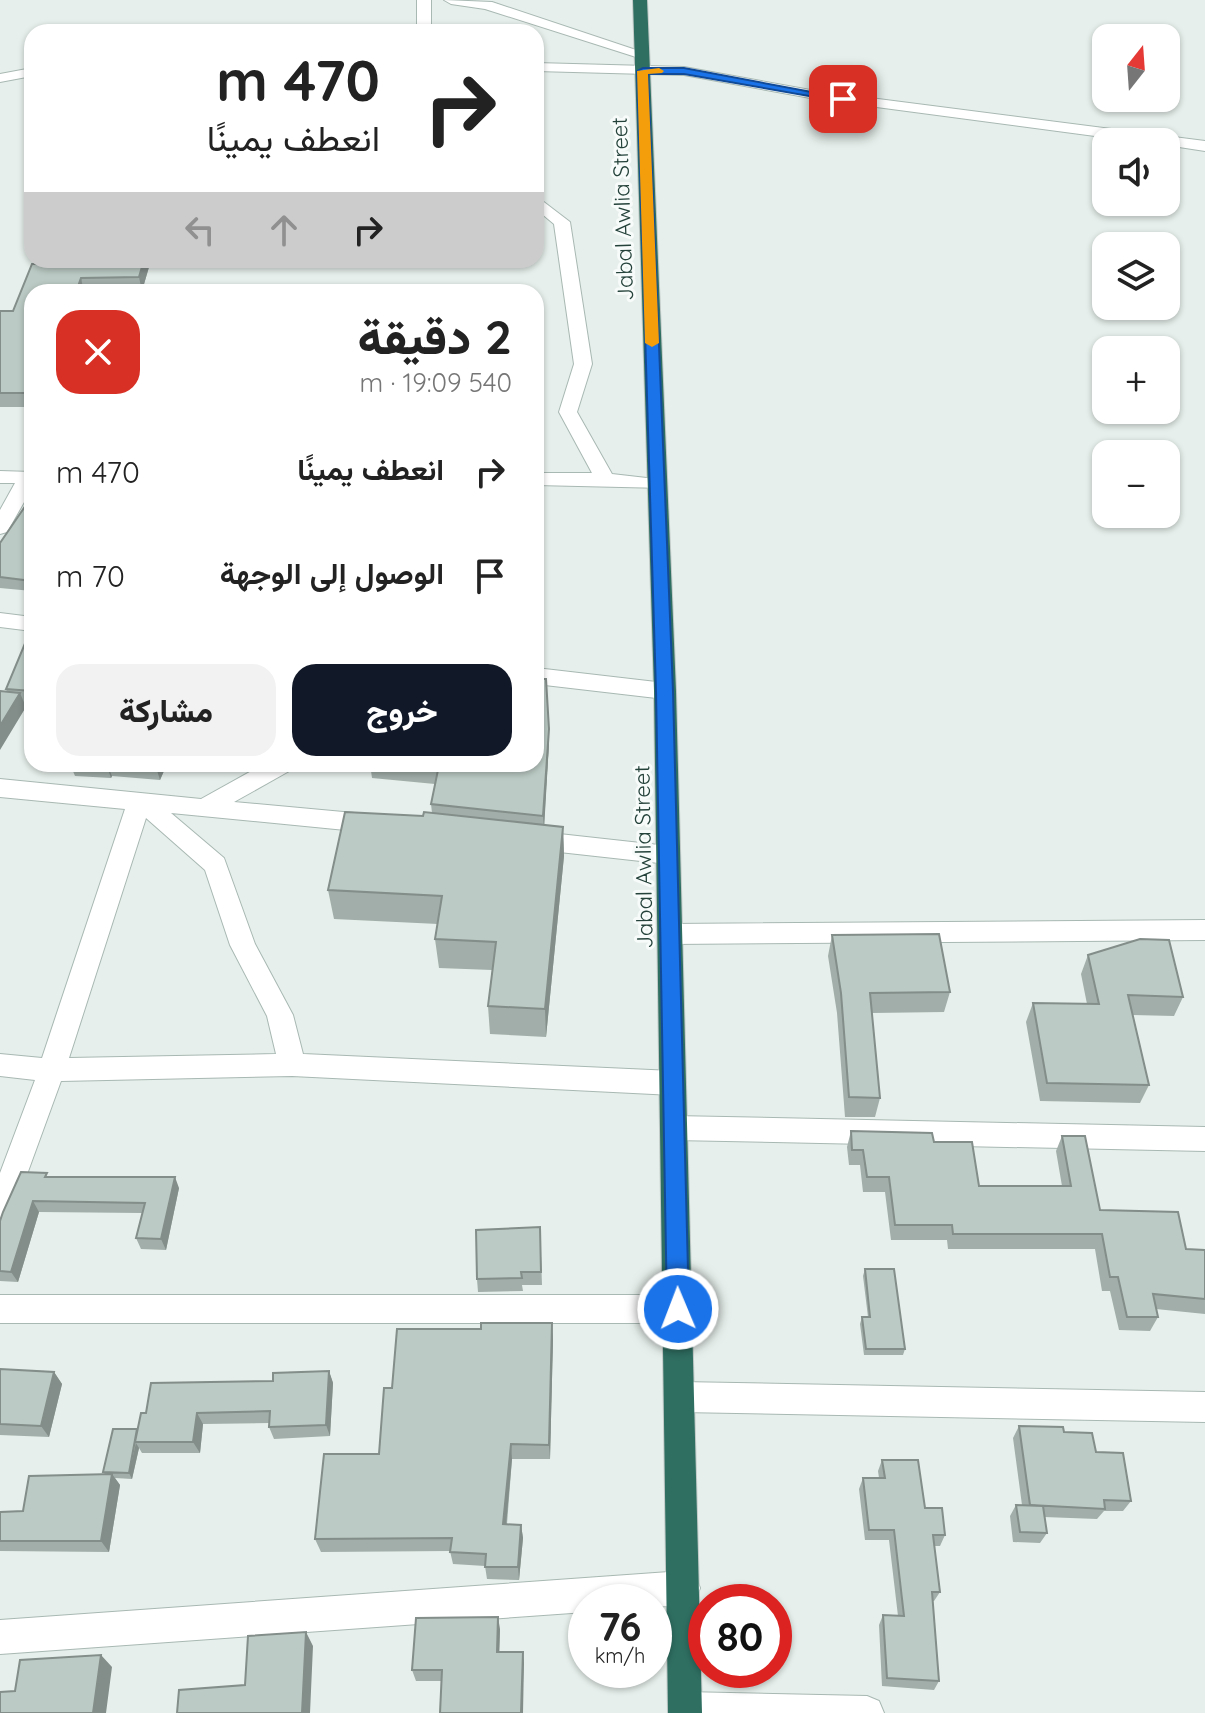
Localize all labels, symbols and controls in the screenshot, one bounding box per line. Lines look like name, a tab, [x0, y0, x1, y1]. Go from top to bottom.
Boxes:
north arrow	[1092, 24, 1180, 112]
map controls	[1092, 24, 1180, 528]
text: 470 m	[216, 45, 380, 115]
icon: right	[408, 56, 512, 160]
pin	[809, 65, 877, 133]
icon: arrive	[821, 77, 865, 121]
text: انعطف يمينًا	[207, 115, 380, 160]
street label: Jabal Awlia Street	[605, 117, 639, 301]
button: sound	[1092, 128, 1180, 216]
icon: left	[178, 208, 222, 252]
icon: ahead	[262, 208, 306, 252]
icon: right	[346, 208, 390, 252]
button: layers	[1092, 232, 1180, 320]
text: 2 دقيقة	[358, 306, 512, 366]
button: close	[56, 310, 140, 394]
button: +	[1092, 336, 1180, 424]
text: 540 m · 19:09	[360, 366, 512, 399]
button: −	[1092, 440, 1180, 528]
text: انعطف يمينًا	[297, 450, 444, 488]
icon: right	[468, 450, 512, 494]
text: 470 m	[56, 453, 140, 491]
text: الوصول إلى الوجهة	[220, 554, 444, 592]
icon: arrive	[468, 554, 512, 598]
text: 70 m	[56, 557, 125, 595]
button: مشاركة	[56, 664, 276, 756]
button: خروج	[292, 664, 512, 756]
street label: Jabal Awlia Street	[627, 765, 659, 949]
position arrow	[636, 1267, 720, 1351]
speed limit sign: 80	[688, 1584, 792, 1688]
text: 76	[599, 1601, 641, 1651]
text: km/h	[595, 1643, 645, 1668]

